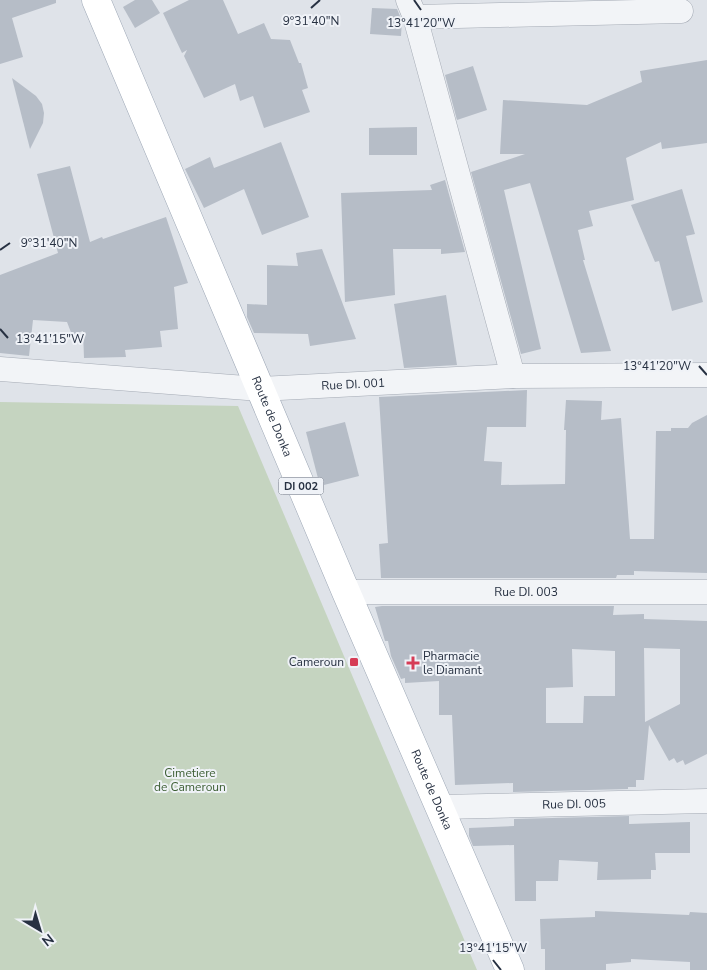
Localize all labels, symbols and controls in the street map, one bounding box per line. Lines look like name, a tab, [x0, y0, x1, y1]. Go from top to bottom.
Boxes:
text: 9°31'40"N	[283, 13, 339, 29]
text: 13°41'20"W	[387, 15, 455, 31]
text: 9°31'40"N	[21, 235, 77, 251]
text: 13°41'15"W	[16, 331, 84, 347]
text: 13°41'20"W	[623, 358, 691, 374]
street label: Route de Donka	[248, 374, 296, 459]
street label: Rue DI. 001	[321, 375, 385, 394]
road number: DI 002	[278, 478, 324, 494]
street label: Rue DI. 003	[494, 584, 558, 600]
place label: Pharmacie le Diamant	[423, 648, 482, 678]
place label: Cameroun	[289, 654, 344, 670]
marker: Cameroun	[348, 656, 360, 668]
marker: Pharmacie le Diamant	[407, 657, 419, 669]
street label: Route de Donka	[407, 747, 456, 832]
park label: Cimetiere de Cameroun	[154, 765, 226, 795]
street label: Rue DI. 005	[542, 795, 606, 813]
north arrow	[15, 905, 65, 955]
text: N	[38, 929, 58, 951]
text: 13°41'15"W	[459, 940, 527, 956]

